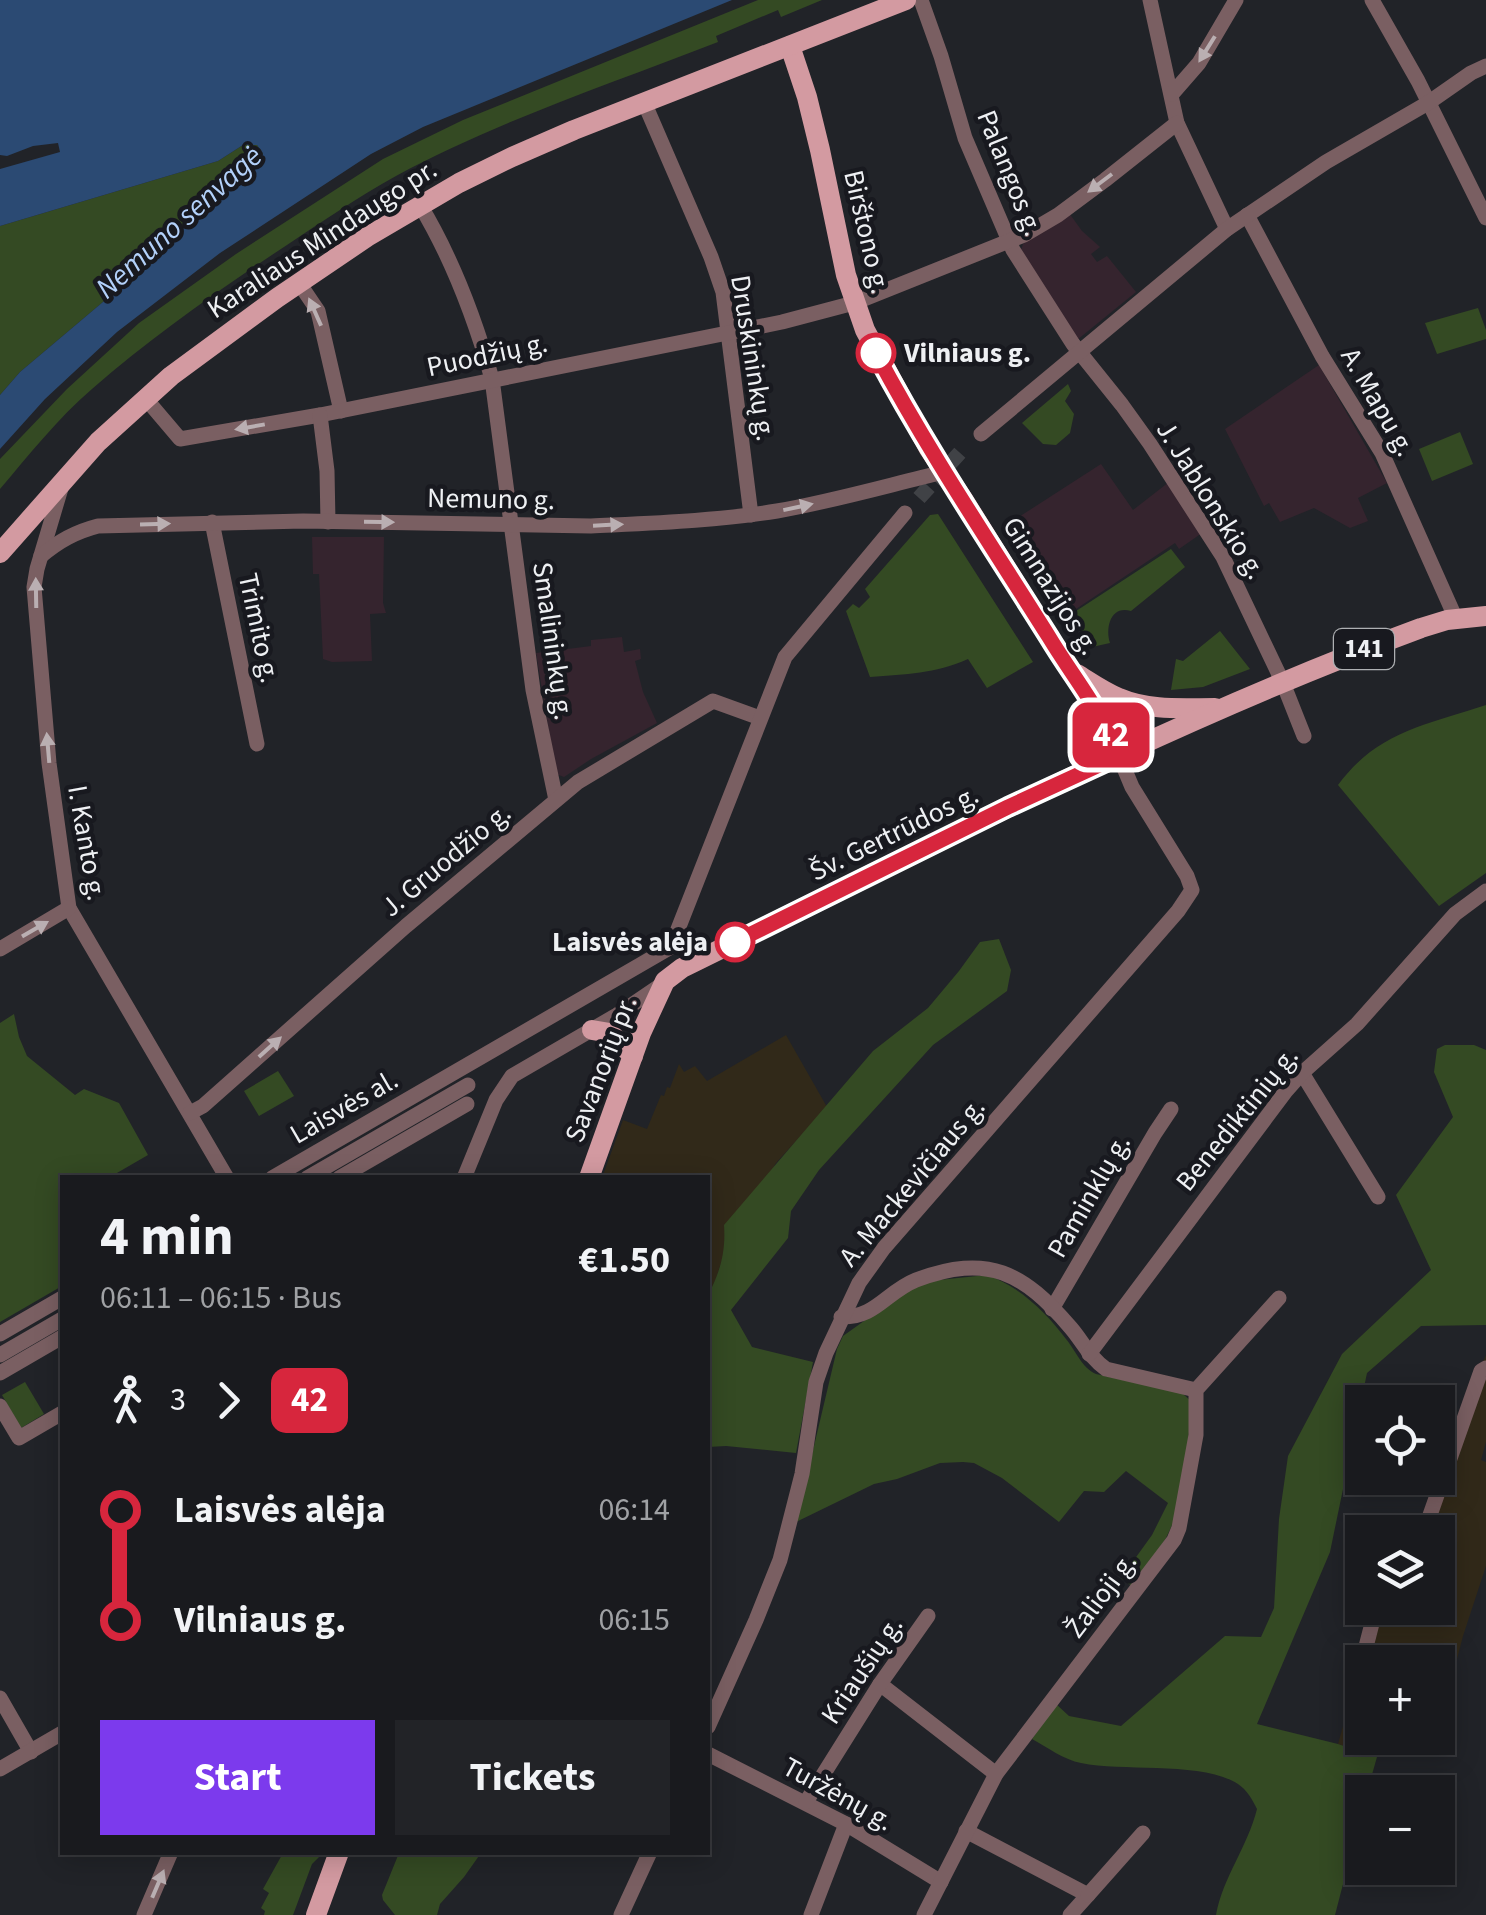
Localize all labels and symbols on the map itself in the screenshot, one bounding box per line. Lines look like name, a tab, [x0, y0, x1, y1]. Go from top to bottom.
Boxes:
one-way arrow	[1199, 36, 1217, 63]
street label: Palangos g.	[967, 104, 1053, 242]
water label: Nemuno senvagė	[86, 135, 272, 309]
street label: Karaliaus Mindaugo pr.	[199, 150, 445, 328]
street label: Birštono g.	[833, 166, 901, 298]
one-way arrow	[1087, 173, 1113, 193]
street label: Druskininkų g.	[720, 272, 786, 444]
one-way arrow	[307, 297, 323, 326]
street label: Puodžių g.	[423, 323, 551, 387]
place label: Vilniaus g.	[903, 333, 1031, 373]
marker: Vilniaus g.	[857, 334, 895, 372]
street label: A. Mapu g.	[1331, 340, 1425, 464]
street label: J. Jablonskio g.	[1146, 413, 1276, 587]
one-way arrow	[234, 420, 265, 435]
street label: Nemuno g.	[427, 478, 555, 520]
one-way arrow	[782, 498, 813, 514]
street label: Gimnazijos g.	[993, 509, 1109, 663]
one-way arrow	[364, 515, 396, 531]
one-way arrow	[139, 516, 171, 532]
one-way arrow	[593, 517, 625, 533]
street label: Smalininkų g.	[522, 559, 584, 723]
street label: Trimito g.	[228, 569, 290, 687]
one-way arrow	[28, 576, 44, 608]
road number: 141	[1334, 629, 1394, 669]
line badge: 42	[1066, 702, 1156, 768]
one-way arrow	[39, 732, 55, 764]
street label: Šv. Gertrūdos g.	[803, 775, 985, 891]
street label: I. Kanto g.	[57, 782, 117, 904]
street label: J. Gruodžio g.	[372, 794, 520, 926]
one-way arrow	[21, 921, 49, 938]
place label: Laisvės alėja	[552, 922, 708, 962]
marker: Laisvės alėja	[716, 923, 754, 961]
street label: Savanorių pr.	[555, 990, 647, 1148]
one-way arrow	[257, 1036, 282, 1058]
street label: Benediktinių g.	[1166, 1038, 1308, 1200]
street label: Laisvės al.	[283, 1060, 405, 1154]
street label: A. Mackevičiaus g.	[829, 1089, 995, 1275]
street label: Paminklų g.	[1037, 1127, 1141, 1265]
street label: Žalioji g.	[1055, 1544, 1147, 1646]
street label: Kriaušių g.	[811, 1608, 913, 1732]
street label: Turžėnų g.	[775, 1747, 901, 1841]
one-way arrow	[150, 1869, 166, 1899]

